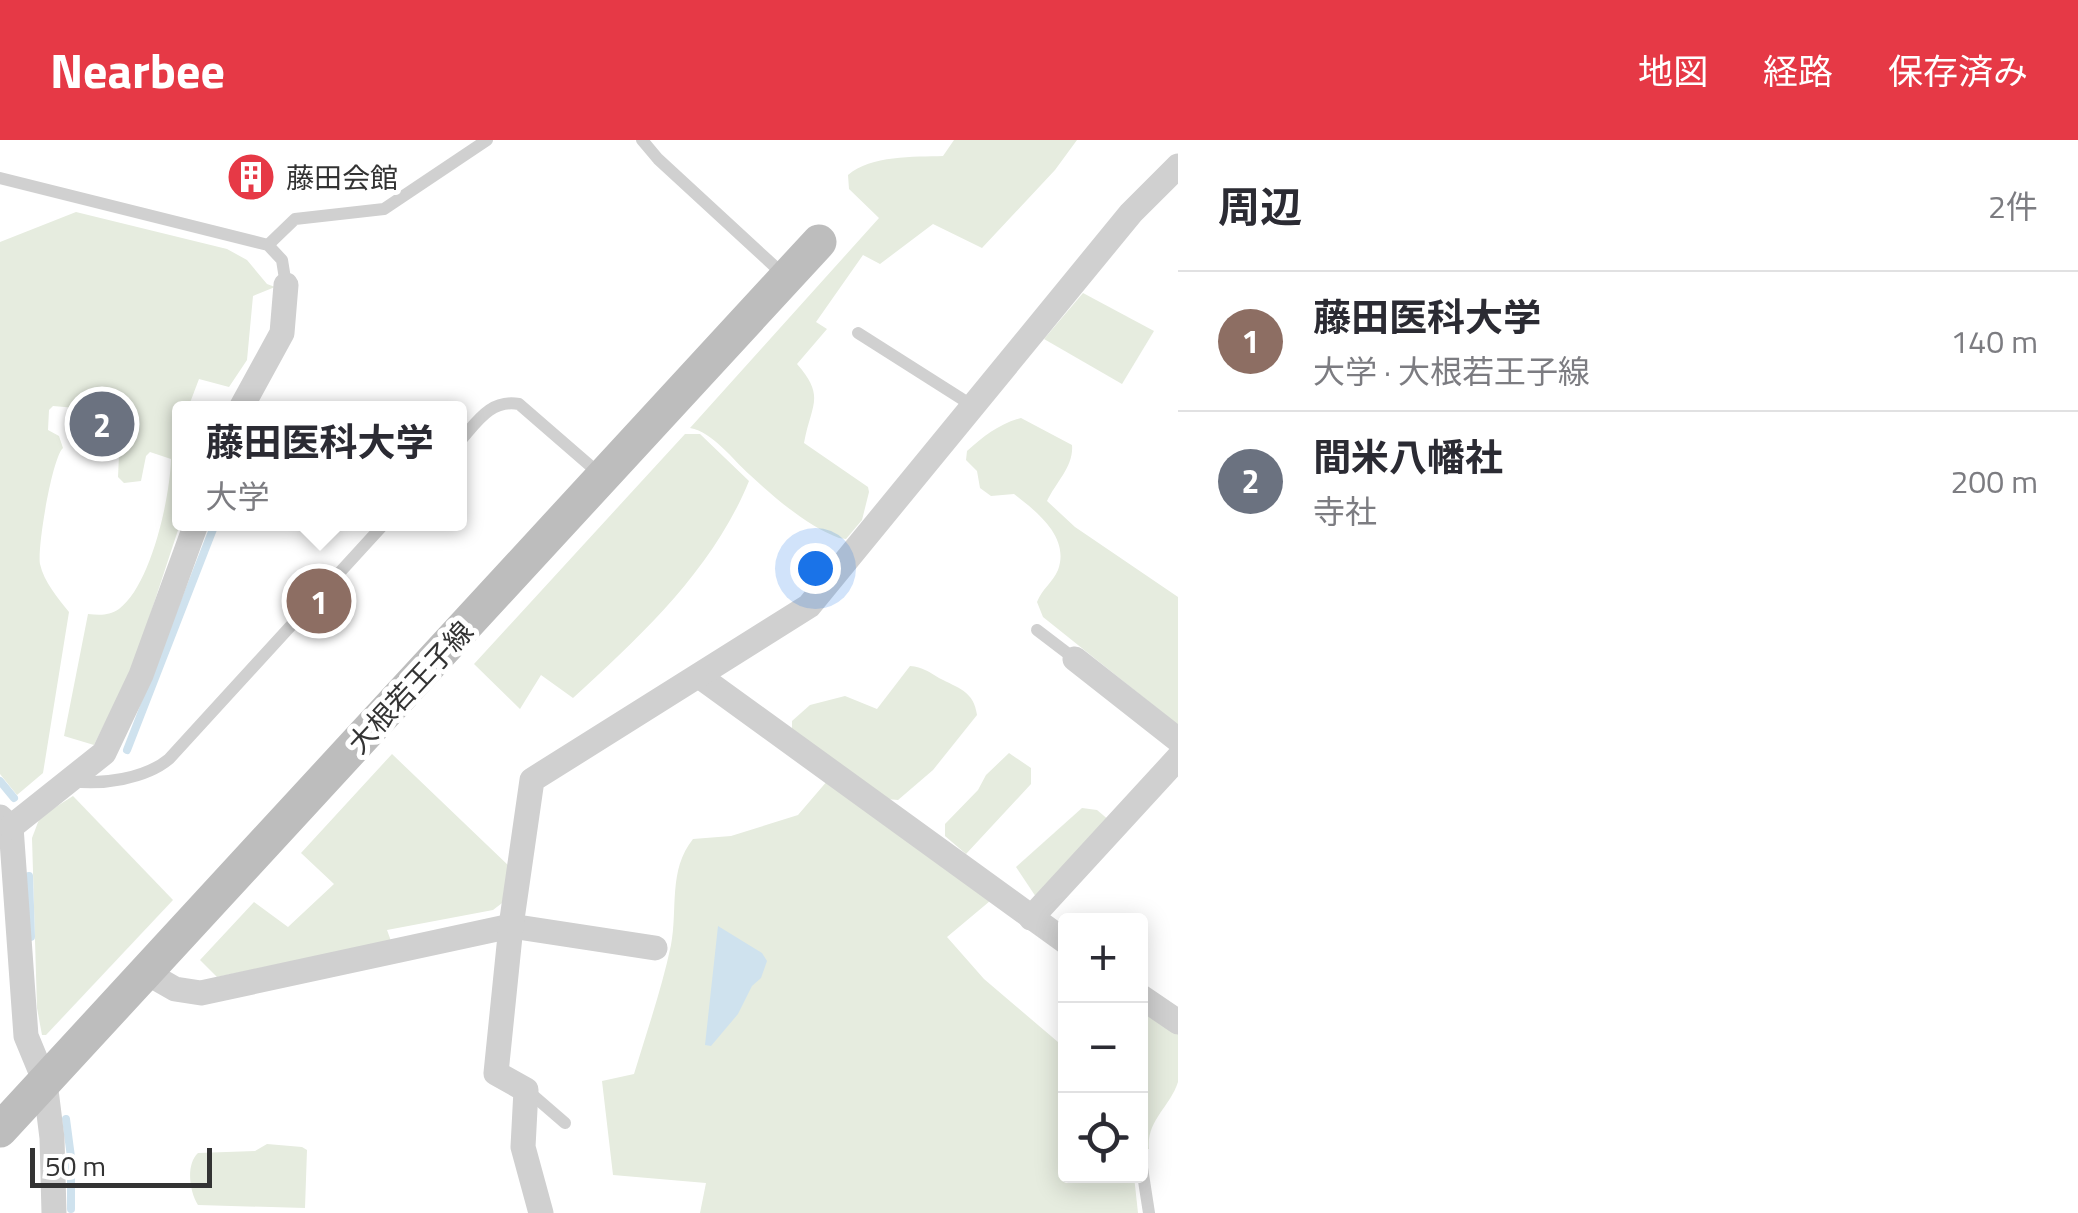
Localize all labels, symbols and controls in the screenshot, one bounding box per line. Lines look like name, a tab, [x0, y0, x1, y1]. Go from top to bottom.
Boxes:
text: Nearbee	[50, 34, 225, 107]
text: 地図	[1638, 44, 1708, 98]
text: 経路	[1763, 44, 1833, 98]
text: 保存済み	[1888, 44, 2028, 98]
building icon: 藤田会館	[225, 151, 277, 203]
place label: 藤田会館	[286, 156, 398, 199]
text: 周辺	[1218, 174, 1302, 238]
text: 2件	[1988, 182, 2038, 230]
text: 藤田医科大学	[1313, 288, 1541, 346]
text: 1	[1242, 317, 1259, 365]
text: 140 m	[1950, 317, 2038, 365]
text: 大学 · 大根若王子線	[1313, 347, 1590, 395]
pin: 2	[70, 386, 134, 462]
popup	[172, 401, 467, 531]
text: 藤田医科大学	[205, 413, 434, 471]
text: 間米八幡社	[1313, 428, 1503, 486]
text: 2	[1242, 457, 1259, 505]
text: 200 m	[1950, 457, 2038, 505]
text: 大学	[205, 472, 270, 520]
text: 寺社	[1313, 487, 1377, 535]
your location	[790, 543, 841, 594]
pin: 1	[286, 564, 352, 638]
street label: 大根若王子線	[337, 611, 483, 763]
map controls	[1058, 913, 1148, 1183]
button: +	[1058, 913, 1148, 1003]
button: −	[1058, 1003, 1148, 1093]
button: locate	[1058, 1093, 1148, 1183]
scale bar	[30, 1143, 212, 1188]
text: 50 m	[45, 1144, 106, 1187]

